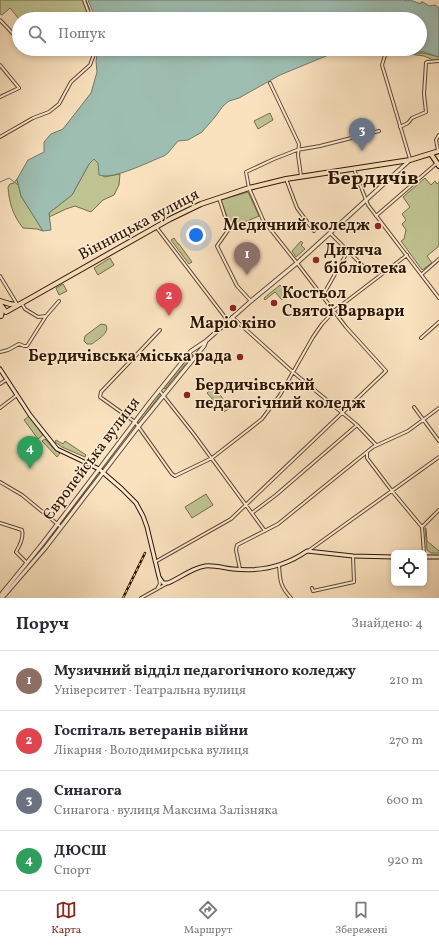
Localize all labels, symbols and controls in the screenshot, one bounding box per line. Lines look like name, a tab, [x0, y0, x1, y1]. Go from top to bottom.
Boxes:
search box	[12, 12, 427, 56]
icon: search	[26, 23, 48, 45]
text: Пошук	[58, 24, 106, 45]
pin: 3	[349, 118, 375, 151]
district label: Бердичів	[327, 165, 419, 193]
street label: Вінницька вулиця	[75, 184, 203, 266]
place label: Медичний коледж	[223, 215, 370, 237]
marker: Медичний коледж	[373, 221, 383, 231]
your location	[186, 225, 206, 245]
place label: Дитяча бібліотека	[324, 240, 407, 280]
pin: 1	[234, 242, 260, 275]
marker: Дитяча бібліотека	[311, 255, 321, 265]
pin: 2	[156, 283, 182, 316]
place label: Костьол Святої Варвари	[282, 283, 404, 323]
marker: Костьол Святої Варвари	[269, 298, 279, 308]
marker: Маріо кіно	[228, 303, 238, 313]
place label: Маріо кіно	[190, 313, 276, 335]
place label: Бердичівська міська рада	[28, 346, 232, 368]
marker: Бердичівська міська рада	[235, 352, 245, 362]
place label: Бердичівський педагогічний коледж	[195, 375, 366, 415]
marker: Бердичівський педагогічний коледж	[182, 390, 192, 400]
street label: Європейська вулиця	[38, 393, 146, 525]
pin: 4	[17, 436, 43, 469]
map controls	[391, 550, 427, 586]
button: locate	[391, 550, 427, 586]
text: Поруч	[16, 613, 69, 636]
text: Знайдено: 4	[351, 615, 423, 633]
text: Музичний відділ педагогічного коледжу	[54, 661, 356, 682]
text: 1	[26, 672, 32, 690]
text: 210 m	[389, 672, 423, 690]
text: Університет · Театральна вулиця	[54, 682, 246, 700]
text: Госпіталь ветеранів війни	[54, 721, 248, 742]
text: 2	[26, 732, 32, 750]
text: 270 m	[389, 732, 423, 750]
text: Лікарня · Володимирська вулиця	[54, 742, 249, 760]
text: Синагога	[54, 781, 122, 802]
text: 3	[26, 792, 32, 810]
text: 600 m	[386, 792, 423, 810]
text: Синагога · вулиця Максима Залізняка	[54, 802, 278, 820]
text: ДЮСШ	[54, 841, 107, 862]
text: 4	[25, 852, 33, 870]
text: 920 m	[387, 852, 423, 870]
text: Спорт	[54, 862, 91, 880]
tab: Карта	[51, 899, 81, 938]
tab: Маршрут	[184, 899, 232, 938]
tab: Збережені	[335, 899, 388, 938]

